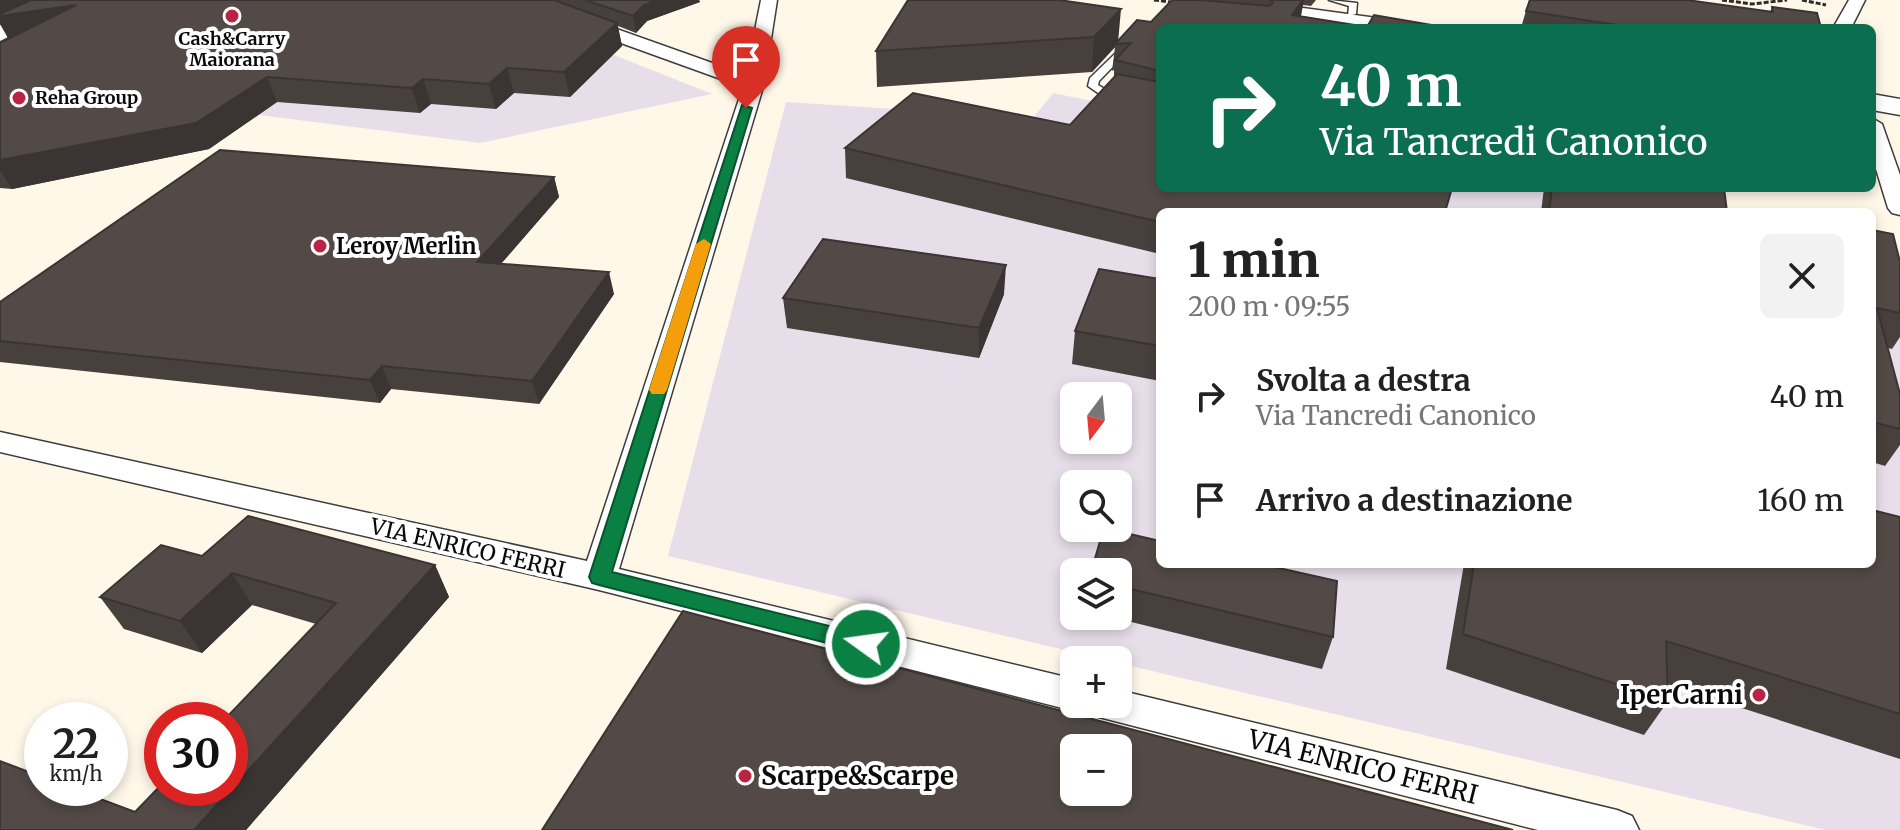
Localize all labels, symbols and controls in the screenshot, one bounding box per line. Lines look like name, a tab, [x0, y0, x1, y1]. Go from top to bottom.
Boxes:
marker: Cash&Carry Maiorana	[223, 7, 241, 25]
pin	[712, 26, 780, 108]
place label: Cash&Carry Maiorana	[179, 27, 286, 71]
icon: arrive	[724, 38, 768, 82]
text: 40 m	[1320, 51, 1462, 121]
icon: right	[1188, 56, 1292, 160]
place label: Reha Group	[35, 86, 138, 109]
marker: Reha Group	[10, 89, 28, 107]
text: Via Tancredi Canonico	[1320, 120, 1708, 165]
text: 1 min	[1188, 230, 1320, 290]
place label: Leroy Merlin	[336, 232, 477, 260]
button: close	[1760, 234, 1844, 318]
marker: Leroy Merlin	[311, 237, 329, 255]
text: 200 m · 09:55	[1188, 290, 1351, 323]
text: Svolta a destra	[1256, 361, 1471, 399]
icon: right	[1188, 374, 1232, 418]
text: 40 m	[1770, 377, 1844, 415]
north arrow	[1060, 382, 1132, 454]
map controls	[1060, 382, 1132, 806]
text: Via Tancredi Canonico	[1256, 399, 1536, 432]
button: search	[1060, 470, 1132, 542]
icon: arrive	[1188, 478, 1232, 522]
text: Arrivo a destinazione	[1256, 481, 1573, 519]
text: 160 m	[1757, 481, 1844, 519]
street label: VIA ENRICO FERRI	[367, 512, 568, 584]
button: layers	[1060, 558, 1132, 630]
position arrow	[824, 602, 908, 686]
button: +	[1060, 646, 1132, 718]
place label: IperCarni	[1620, 678, 1743, 711]
marker: IperCarni	[1750, 686, 1768, 704]
speed limit sign: 30	[144, 702, 248, 806]
text: 22	[53, 719, 99, 769]
street label: VIA ENRICO FERRI	[1244, 722, 1481, 811]
button: −	[1060, 734, 1132, 806]
place label: Scarpe&Scarpe	[761, 759, 954, 792]
text: km/h	[50, 761, 102, 786]
marker: Scarpe&Scarpe	[736, 767, 754, 785]

